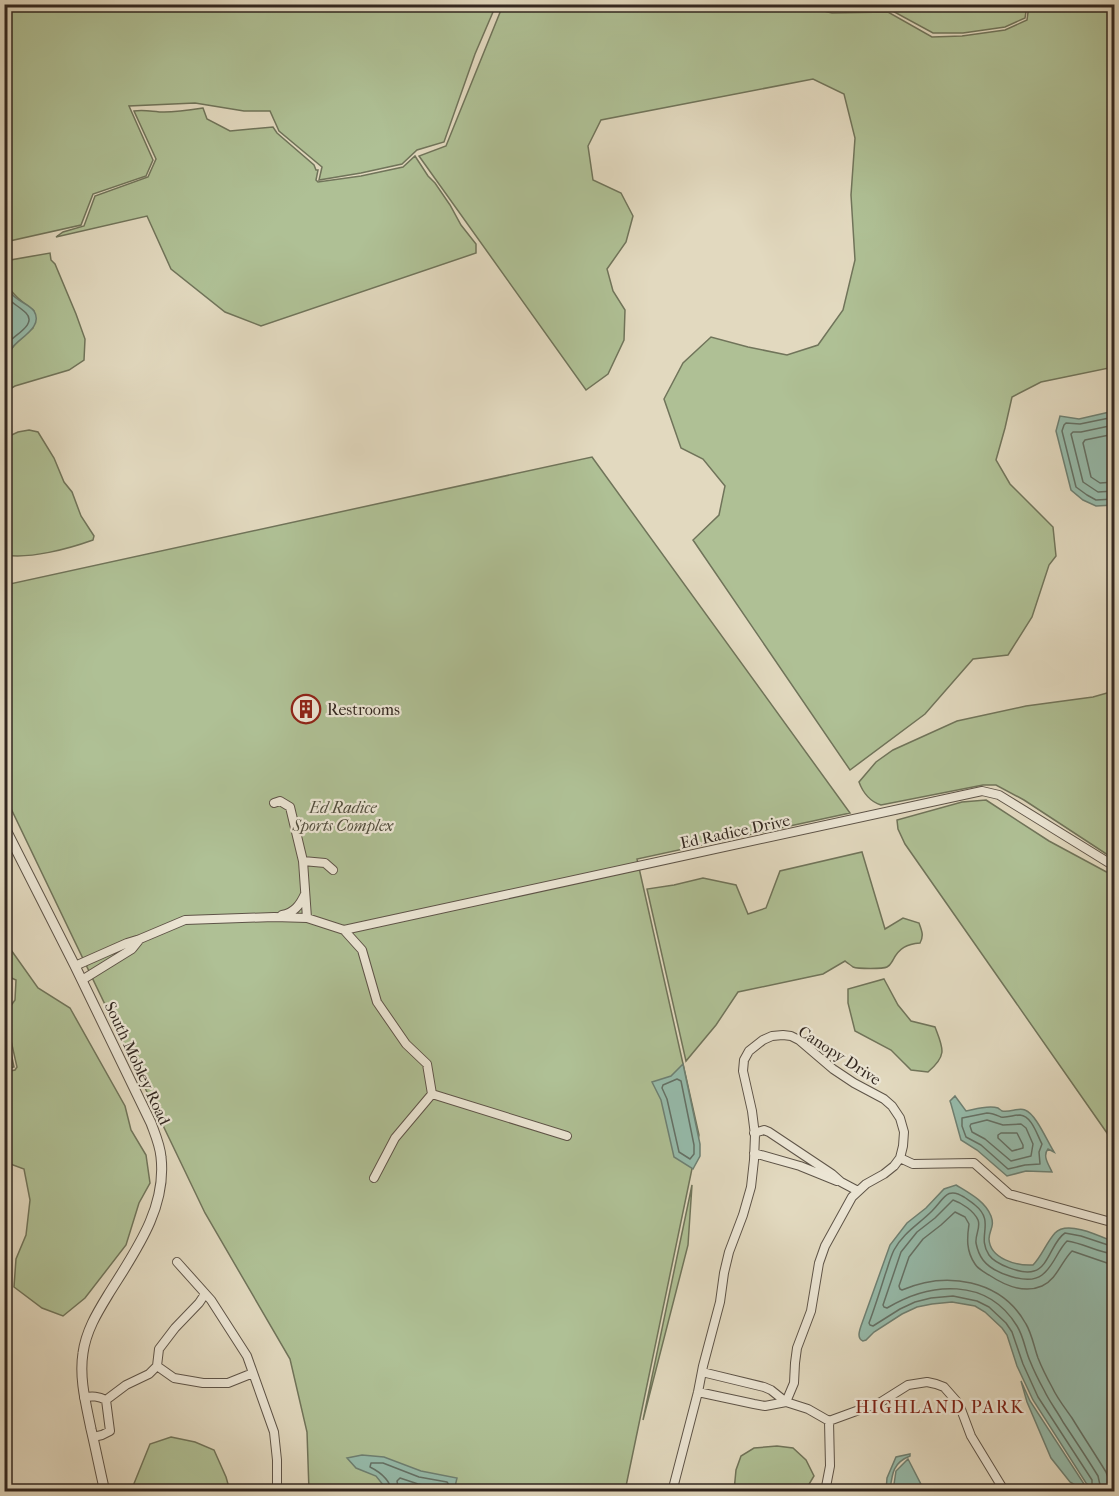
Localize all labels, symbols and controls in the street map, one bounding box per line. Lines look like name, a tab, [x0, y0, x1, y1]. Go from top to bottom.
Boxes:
building icon: Restrooms	[290, 693, 322, 725]
place label: Restrooms	[327, 700, 400, 719]
park label: Ed Radice Sports Complex	[292, 798, 394, 835]
street label: Ed Radice Drive	[678, 811, 792, 852]
street label: South Mobley Road	[101, 999, 175, 1128]
street label: Canopy Drive	[795, 1022, 885, 1089]
district label: HIGHLAND PARK	[855, 1397, 1025, 1418]

